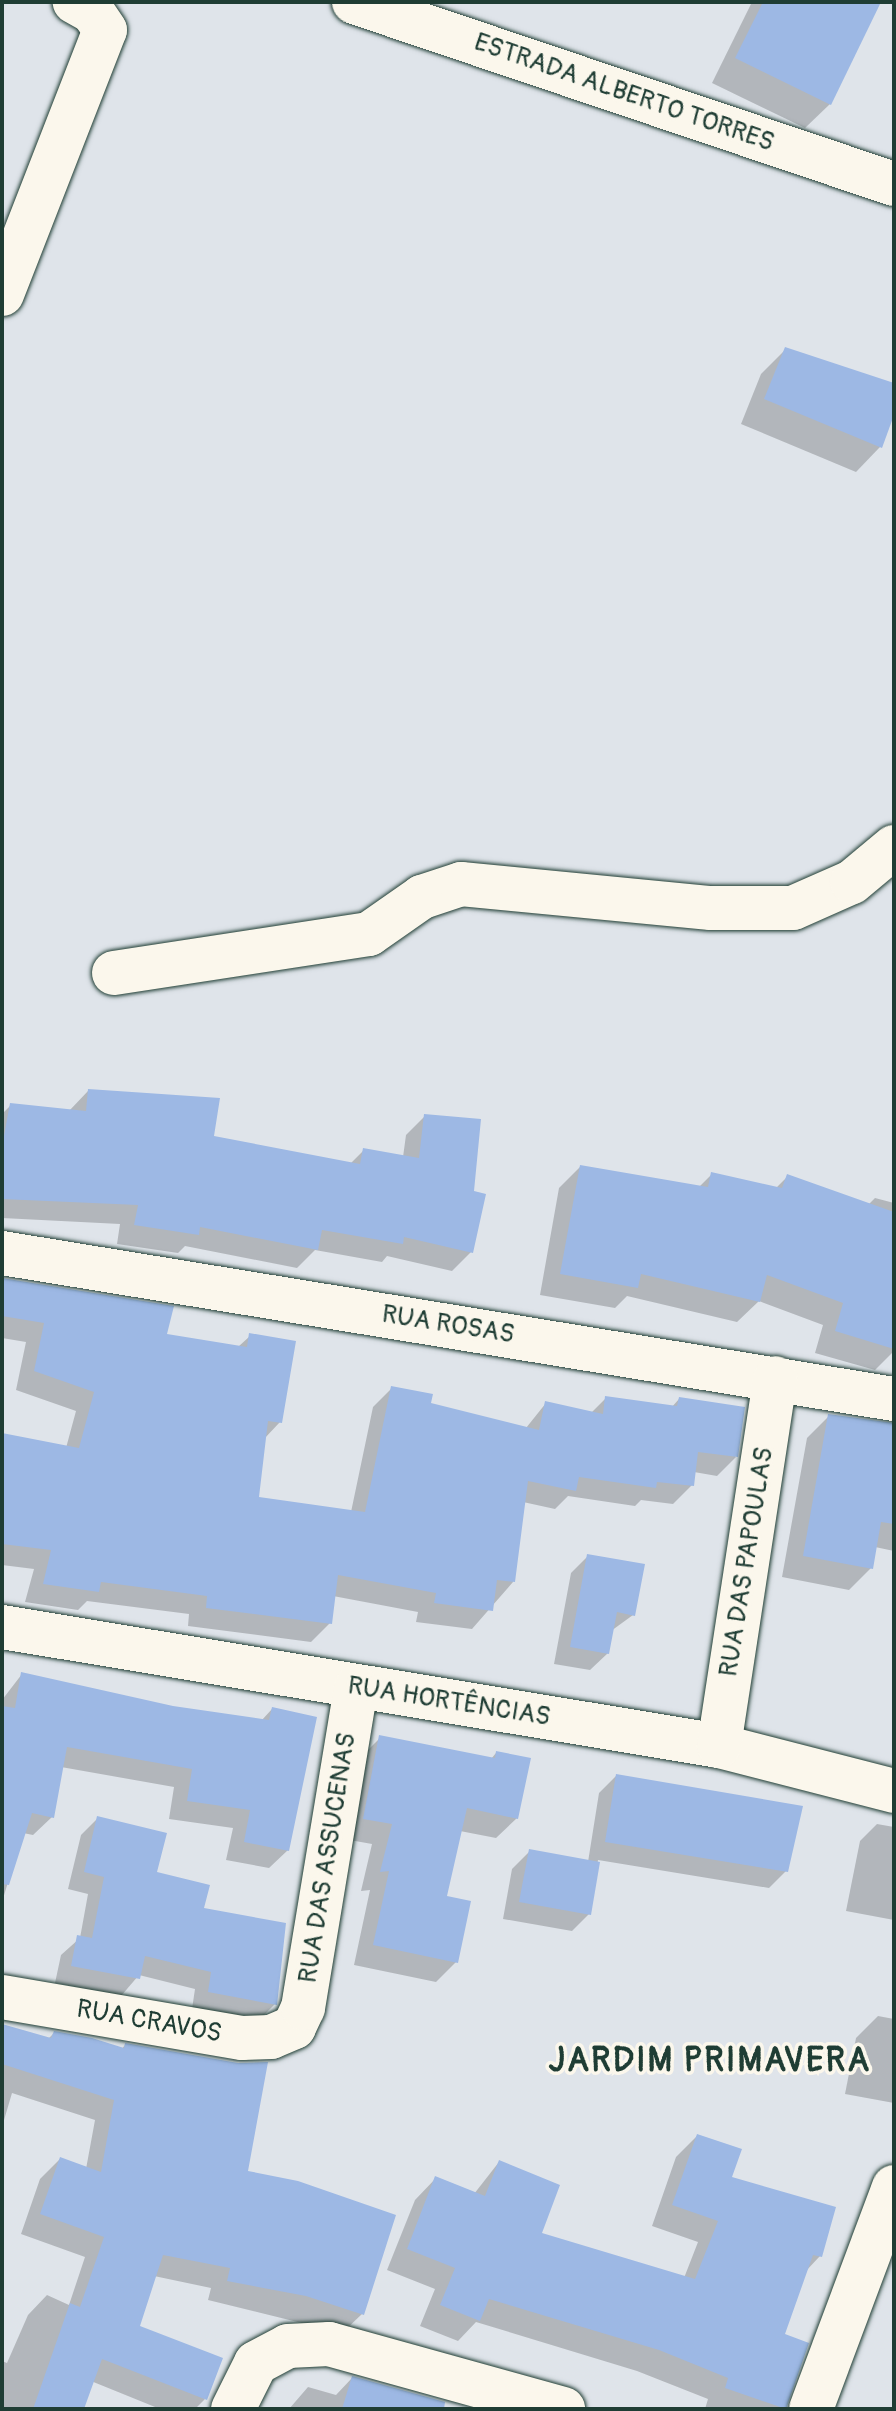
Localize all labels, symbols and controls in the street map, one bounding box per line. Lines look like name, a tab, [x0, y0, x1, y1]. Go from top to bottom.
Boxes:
street label: ESTRADA ALBERTO TORRES	[470, 27, 778, 159]
street label: RUA ROSAS	[380, 1299, 516, 1351]
street label: RUA DAS PAPOULAS	[713, 1445, 781, 1679]
street label: RUA HORTÊNCIAS	[345, 1671, 553, 1733]
street label: RUA DAS ASSUCENAS	[293, 1731, 363, 1985]
street label: RUA CRAVOS	[74, 1994, 224, 2050]
district label: JARDIM PRIMAVERA	[549, 2041, 871, 2081]

